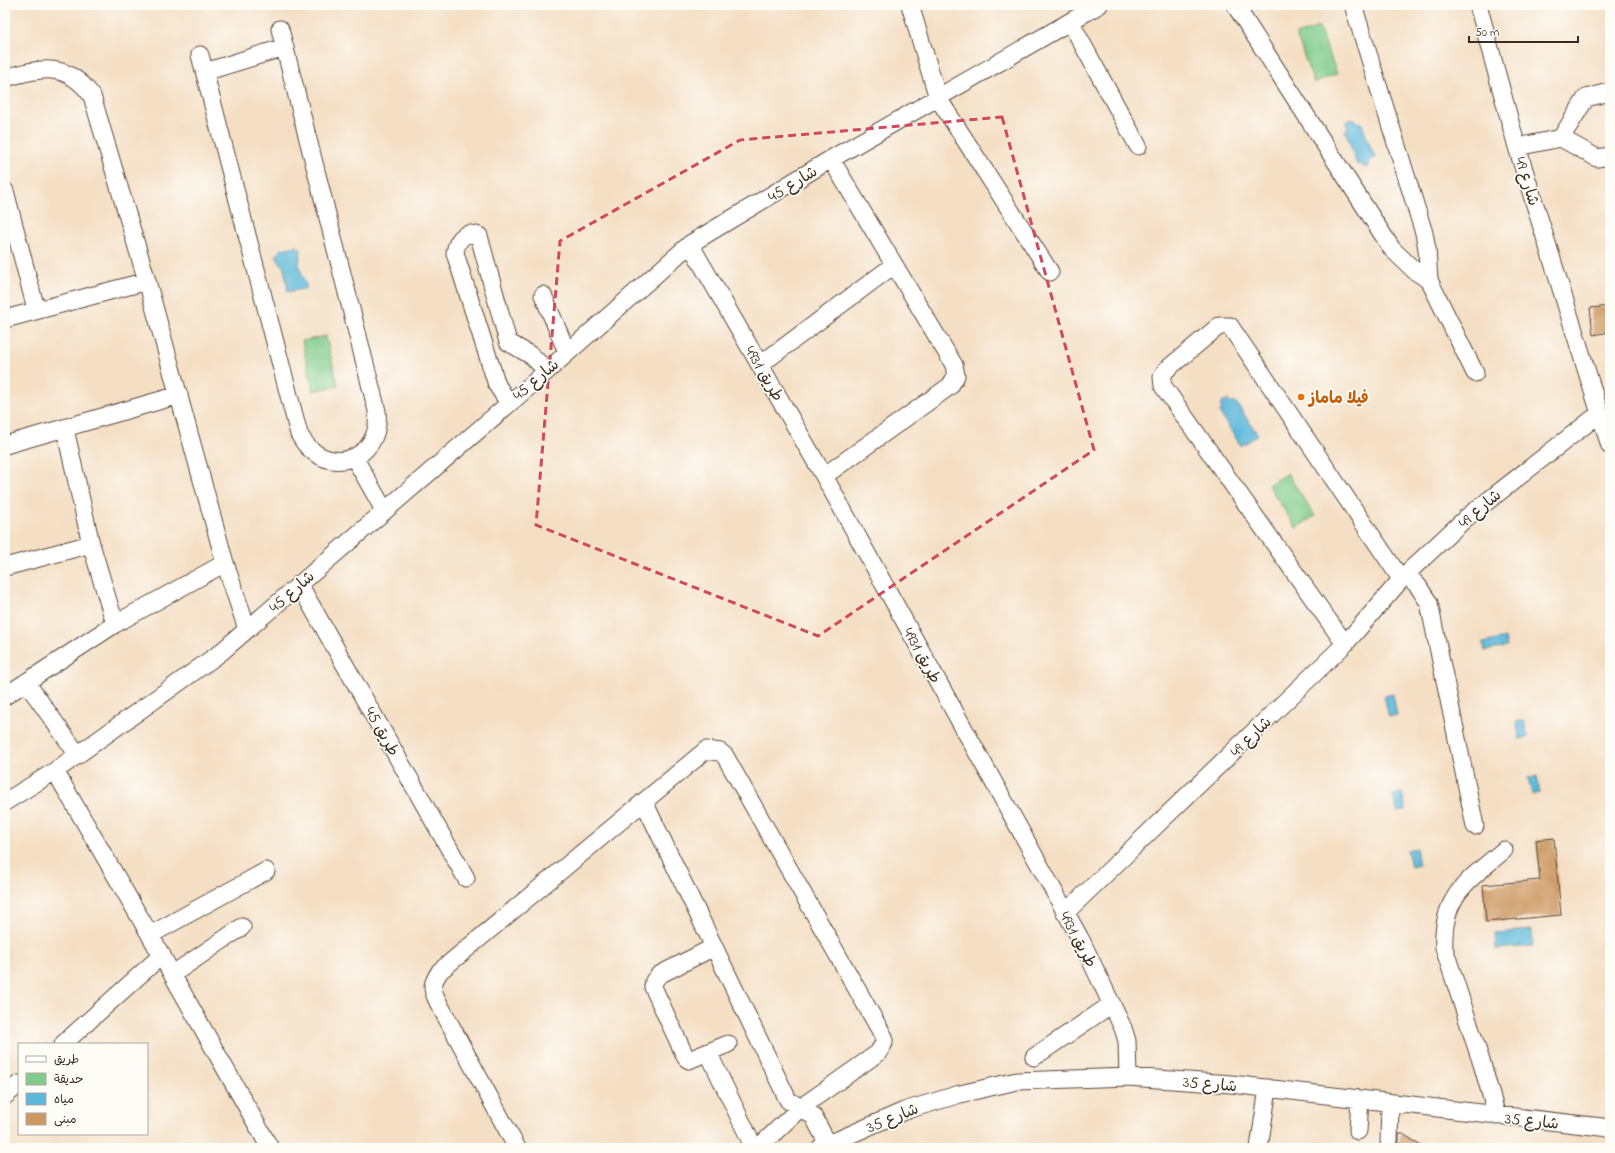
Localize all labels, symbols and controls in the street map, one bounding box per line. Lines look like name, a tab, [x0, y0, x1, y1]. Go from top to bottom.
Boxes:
scale bar	[1469, 18, 1578, 44]
text: 50 m	[1475, 24, 1499, 42]
street label: شارع 49	[1507, 154, 1545, 209]
street label: شارع 45	[764, 160, 823, 209]
street label: طريق 4931	[738, 342, 789, 406]
street label: شارع 45	[508, 354, 565, 407]
place label: فيلا ماماز	[1307, 387, 1369, 411]
marker: فيلا ماماز	[1296, 392, 1306, 402]
street label: شارع 49	[1453, 484, 1507, 535]
street label: شارع 45	[264, 566, 321, 619]
street label: طريق 4931	[896, 624, 946, 688]
street label: طريق 45	[358, 703, 405, 761]
street label: شارع 49	[1225, 711, 1278, 763]
street label: طريق 4931	[1052, 907, 1102, 972]
legend	[18, 1043, 148, 1135]
text: طريق	[54, 1051, 79, 1069]
text: حديقة	[54, 1071, 83, 1089]
street label: شارع 35	[1182, 1071, 1238, 1099]
text: مياه	[54, 1091, 74, 1109]
street label: شارع 35	[863, 1098, 922, 1140]
street label: شارع 35	[1503, 1107, 1560, 1137]
text: مبنى	[54, 1111, 77, 1129]

